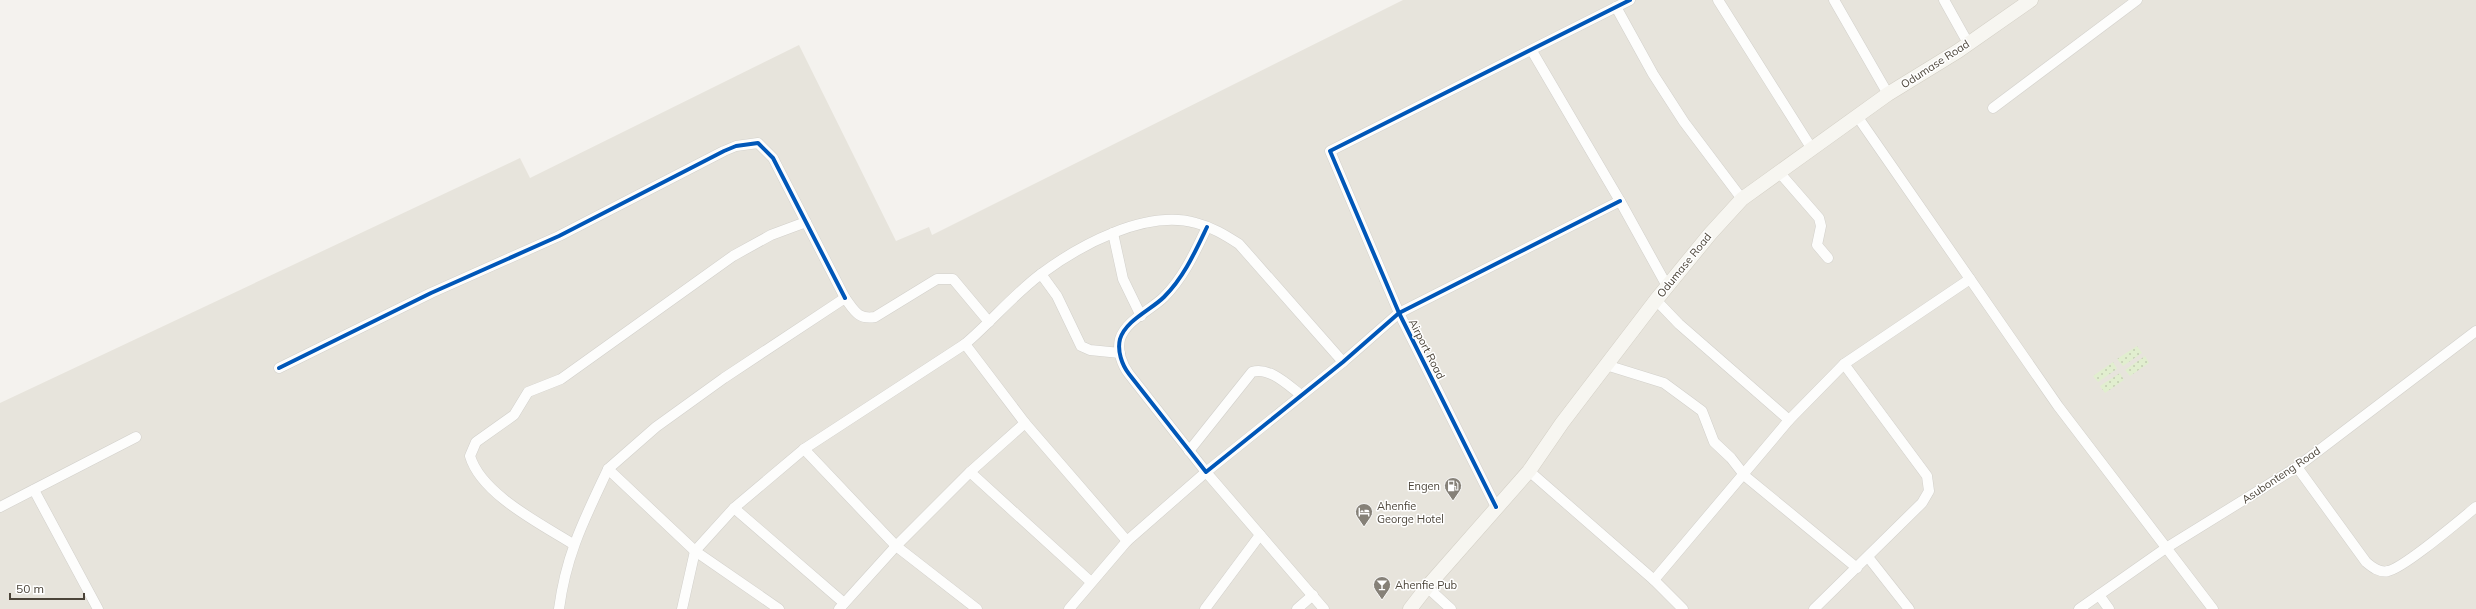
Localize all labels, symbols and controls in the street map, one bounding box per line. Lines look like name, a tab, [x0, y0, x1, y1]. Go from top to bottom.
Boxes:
street label: Odumase Road	[1898, 37, 1972, 91]
street label: Odumase Road	[1654, 230, 1714, 300]
street label: Airport Road	[1406, 317, 1448, 381]
street label: Asubonteng Road	[2239, 444, 2323, 506]
fuel station icon: Engen	[1443, 476, 1463, 501]
place label: Engen	[1408, 479, 1440, 493]
place label: Ahenfie George Hotel	[1377, 499, 1444, 526]
hotel icon: Ahenfie George Hotel	[1354, 502, 1374, 527]
scale bar	[10, 575, 84, 601]
bar icon: Ahenfie Pub	[1372, 575, 1392, 600]
place label: Ahenfie Pub	[1395, 578, 1458, 592]
text: 50 m	[16, 581, 44, 596]

